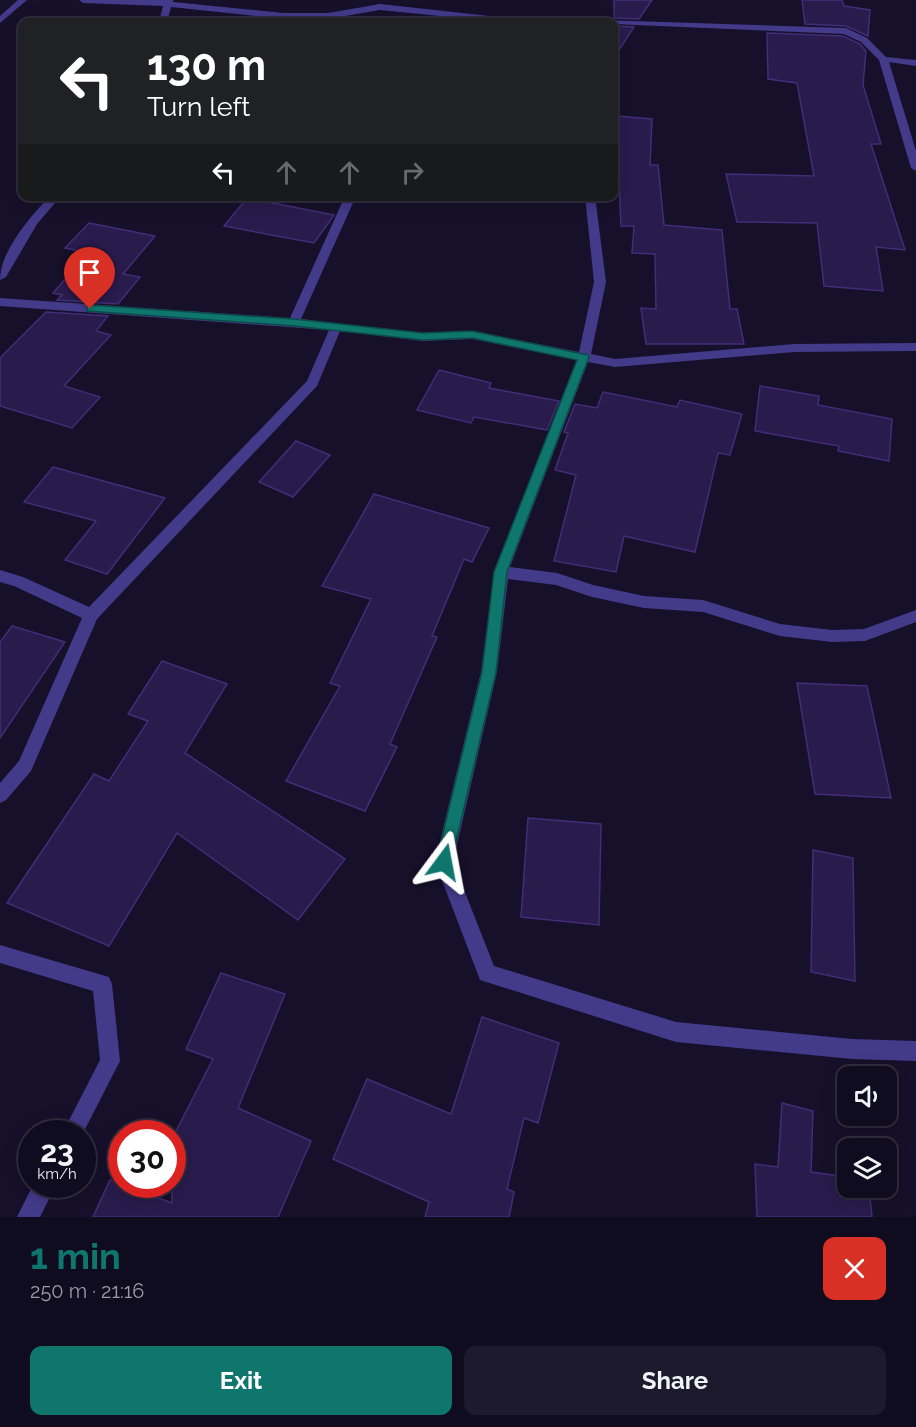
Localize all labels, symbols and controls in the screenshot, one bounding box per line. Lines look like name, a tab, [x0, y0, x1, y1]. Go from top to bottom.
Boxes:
text: 130 m	[147, 41, 266, 90]
icon: left	[48, 42, 126, 120]
text: Turn left	[147, 91, 250, 122]
icon: left	[207, 156, 240, 189]
icon: ahead	[270, 156, 303, 189]
icon: ahead	[333, 156, 366, 189]
icon: right	[396, 156, 429, 189]
pin	[64, 247, 115, 309]
icon: arrive	[73, 256, 106, 289]
position arrow	[412, 830, 476, 894]
map controls	[837, 1066, 897, 1198]
button: sound	[837, 1066, 897, 1126]
speed limit sign: 30	[108, 1120, 186, 1198]
text: 23	[40, 1134, 74, 1169]
button: layers	[837, 1138, 897, 1198]
text: km/h	[37, 1165, 77, 1183]
text: 1 min	[30, 1235, 121, 1277]
button: close	[823, 1237, 886, 1300]
text: 250 m · 21:16	[30, 1279, 144, 1303]
button: Exit	[30, 1346, 452, 1415]
button: Share	[464, 1346, 886, 1415]

